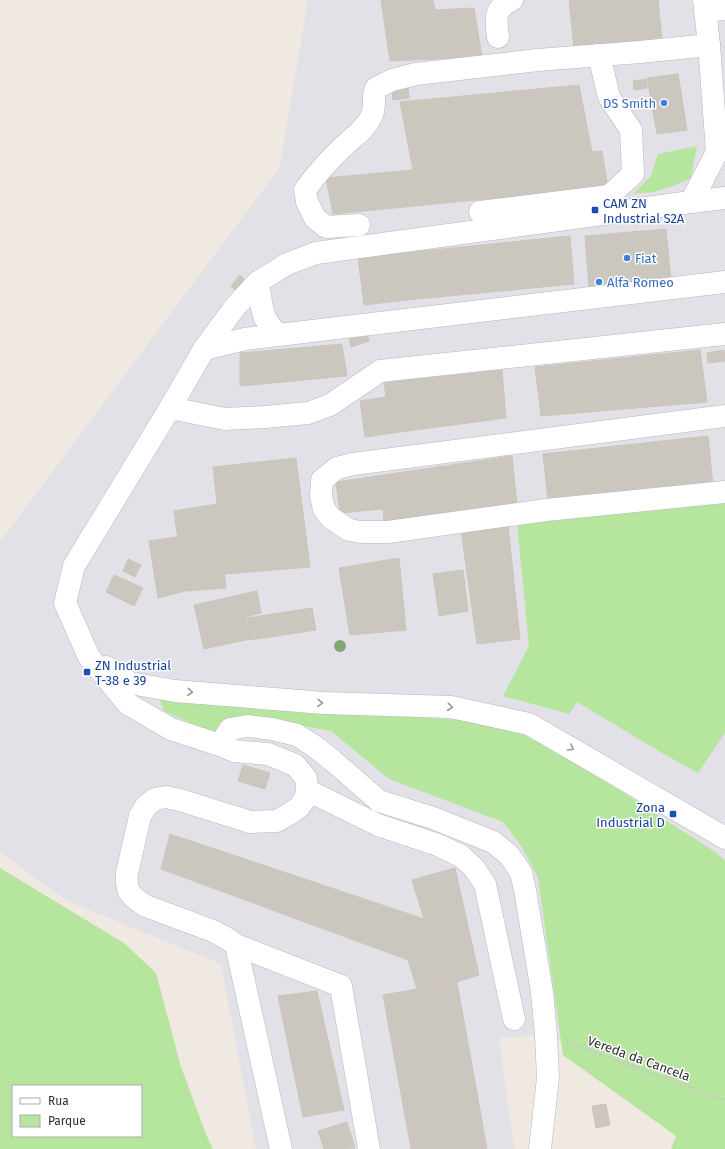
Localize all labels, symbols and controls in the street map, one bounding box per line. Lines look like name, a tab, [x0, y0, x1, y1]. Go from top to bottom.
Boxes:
place label: DS Smith	[603, 96, 656, 111]
marker: DS Smith	[659, 98, 669, 108]
place label: CAM ZN Industrial S2A	[603, 196, 685, 226]
marker: CAM ZN Industrial S2A	[590, 205, 600, 215]
place label: Fiat	[635, 251, 657, 266]
marker: Fiat	[622, 253, 632, 263]
place label: Alfa Romeo	[607, 275, 674, 290]
marker: Alfa Romeo	[594, 277, 604, 287]
place label: ZN Industrial T-38 e 39	[95, 658, 171, 688]
marker: ZN Industrial T-38 e 39	[82, 667, 92, 677]
one-way arrow	[187, 687, 193, 696]
one-way arrow	[317, 698, 323, 707]
one-way arrow	[447, 703, 453, 712]
one-way arrow	[567, 744, 574, 751]
place label: Zona Industrial D	[596, 800, 665, 830]
marker: Zona Industrial D	[668, 809, 678, 819]
street label: Vereda da Cancela	[586, 1033, 692, 1084]
legend	[12, 1085, 142, 1137]
text: Rua	[48, 1094, 69, 1108]
text: Parque	[48, 1114, 86, 1128]

